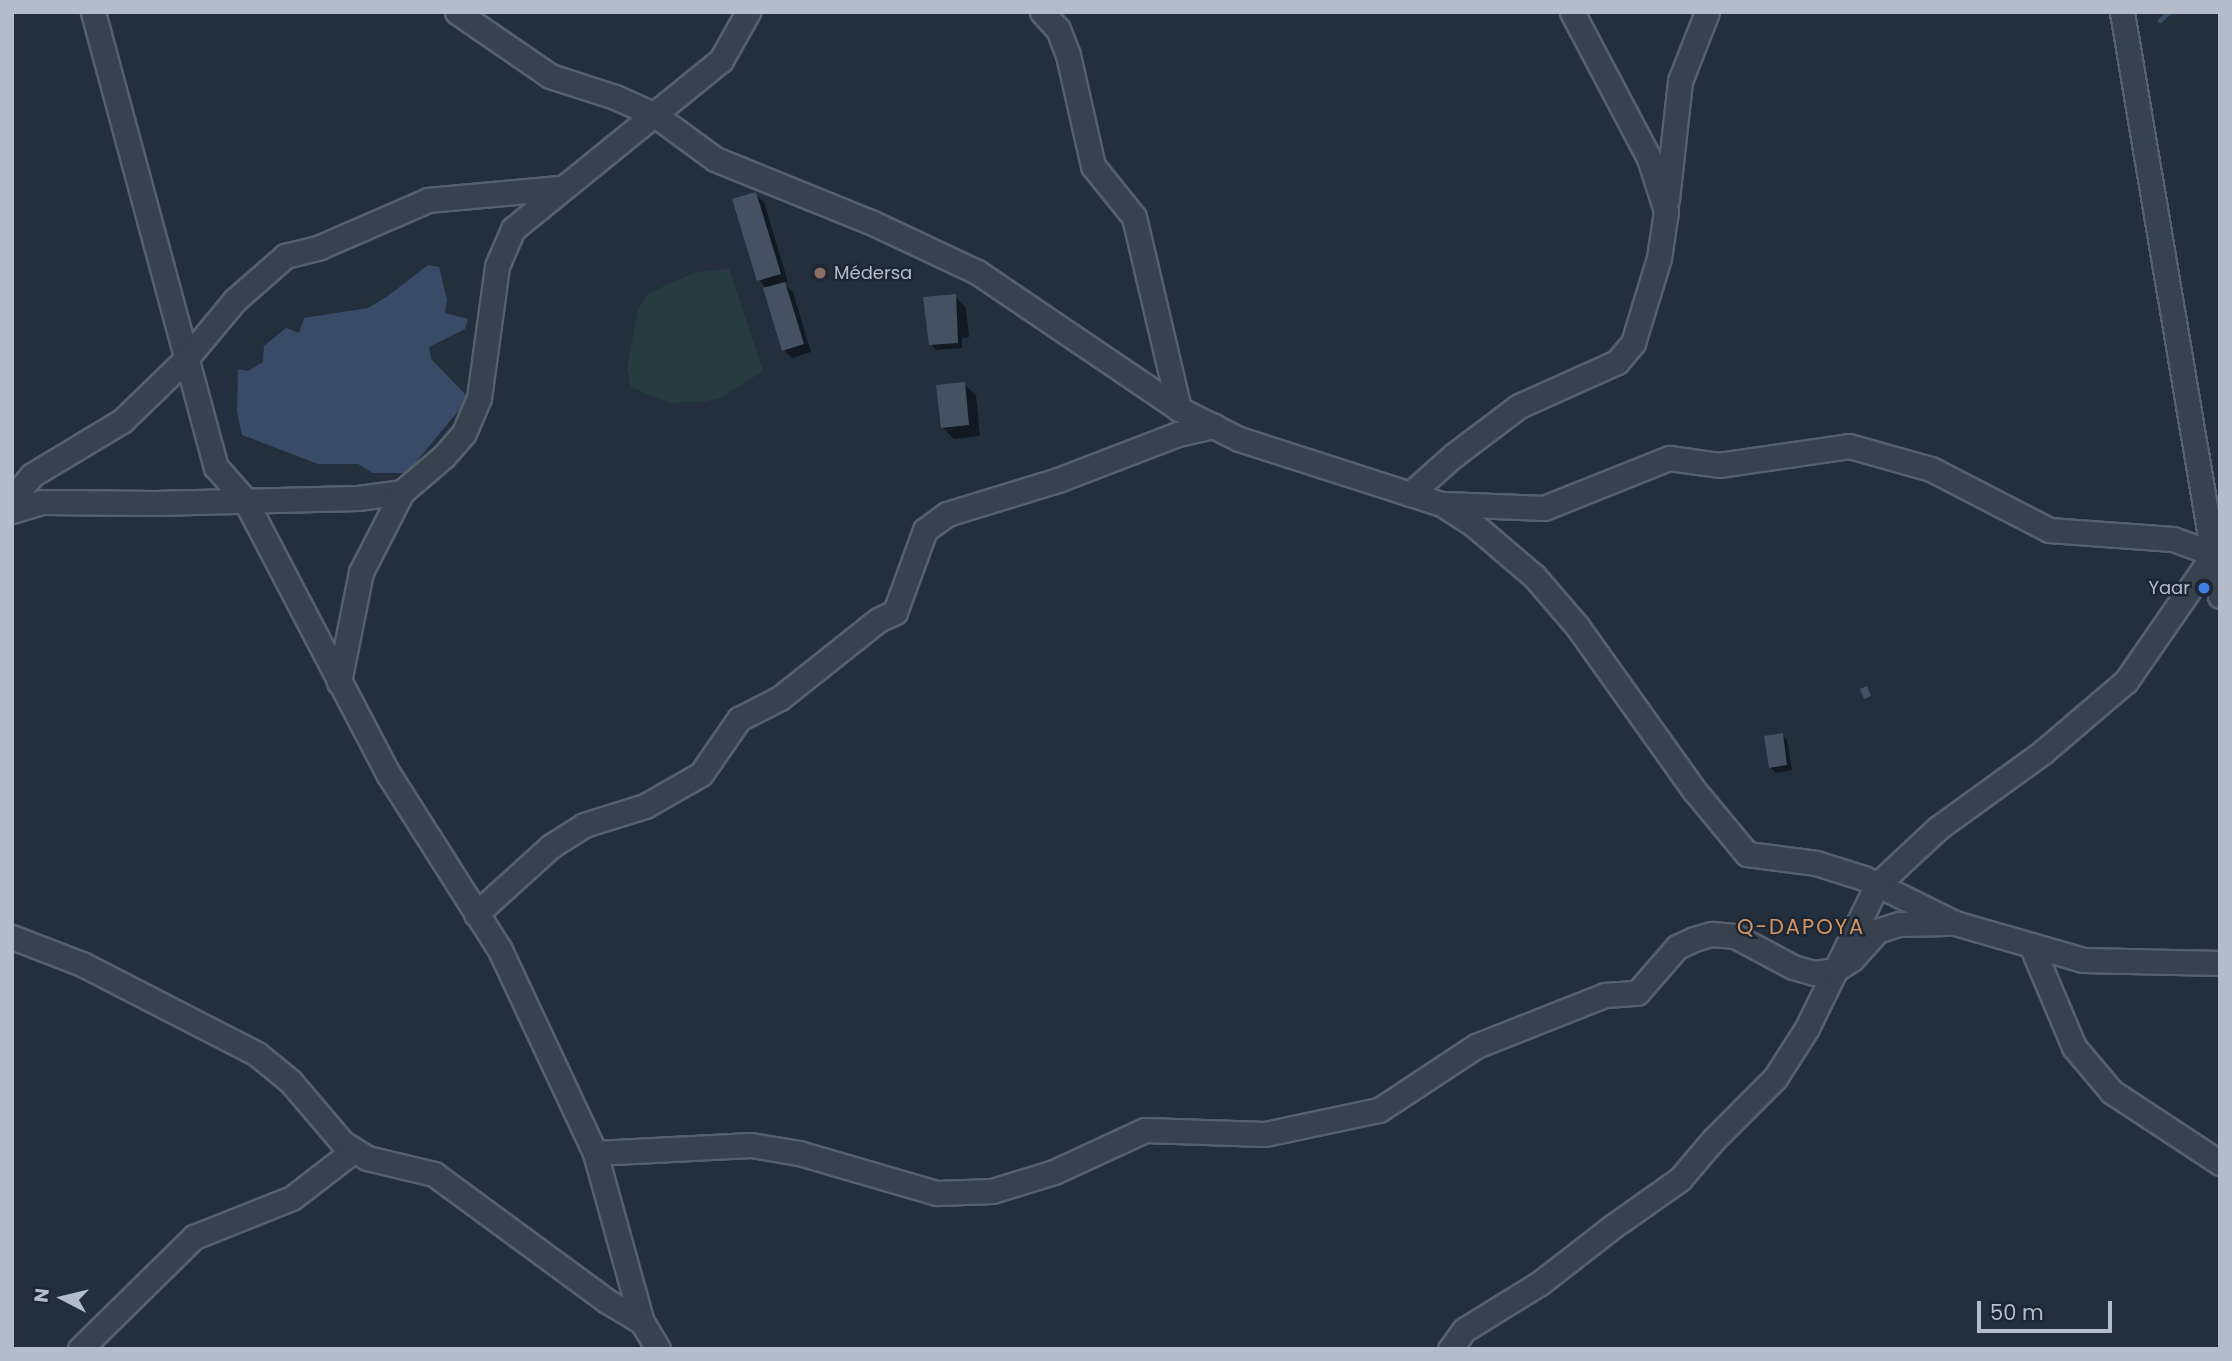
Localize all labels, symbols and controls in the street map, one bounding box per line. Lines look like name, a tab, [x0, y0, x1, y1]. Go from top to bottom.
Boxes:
place label: Médersa	[834, 262, 912, 284]
marker: Médersa	[812, 265, 828, 281]
place label: Yaar	[2148, 577, 2190, 599]
marker: Yaar	[2196, 580, 2212, 596]
district label: Q-DAPOYA	[1738, 914, 1864, 940]
north arrow	[28, 1263, 98, 1333]
text: N	[27, 1287, 56, 1304]
scale bar	[1980, 1288, 2115, 1332]
text: 50 m	[1990, 1298, 2044, 1327]

